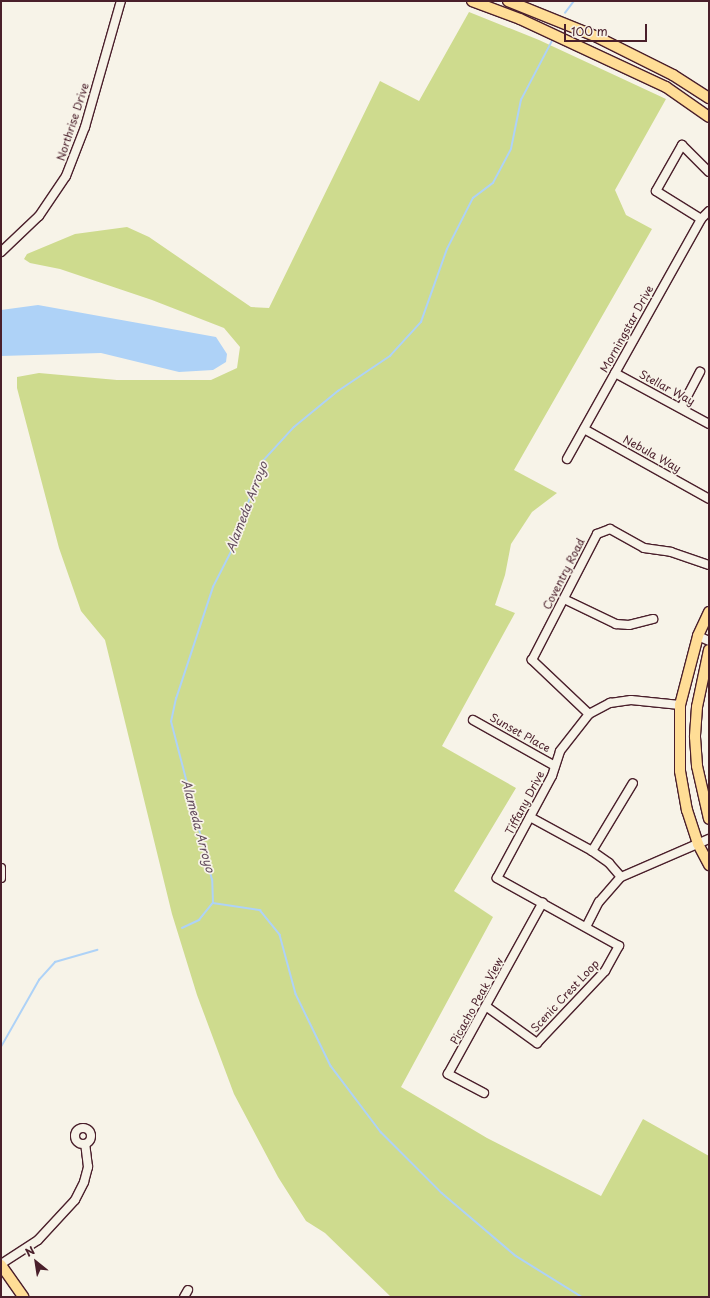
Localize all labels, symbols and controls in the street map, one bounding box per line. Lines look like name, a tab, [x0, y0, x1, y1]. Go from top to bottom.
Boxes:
scale bar	[566, 16, 649, 42]
text: 100 m	[571, 22, 608, 40]
street label: Northrise Drive	[54, 82, 92, 162]
street label: Morningstar Drive	[597, 283, 657, 375]
street label: Stellar Way	[637, 368, 697, 408]
street label: Nebula Way	[621, 433, 683, 475]
water label: Alameda Arroyo	[223, 460, 271, 554]
street label: Coventry Road	[540, 536, 588, 612]
street label: Sunset Place	[487, 711, 553, 755]
street label: Tiffany Drive	[503, 769, 547, 837]
water label: Alameda Arroyo	[179, 778, 217, 874]
street label: Picacho Peak View	[447, 955, 507, 1047]
street label: Scenic Crest Loop	[528, 957, 602, 1035]
north arrow	[16, 1242, 56, 1282]
text: N	[22, 1242, 38, 1261]

